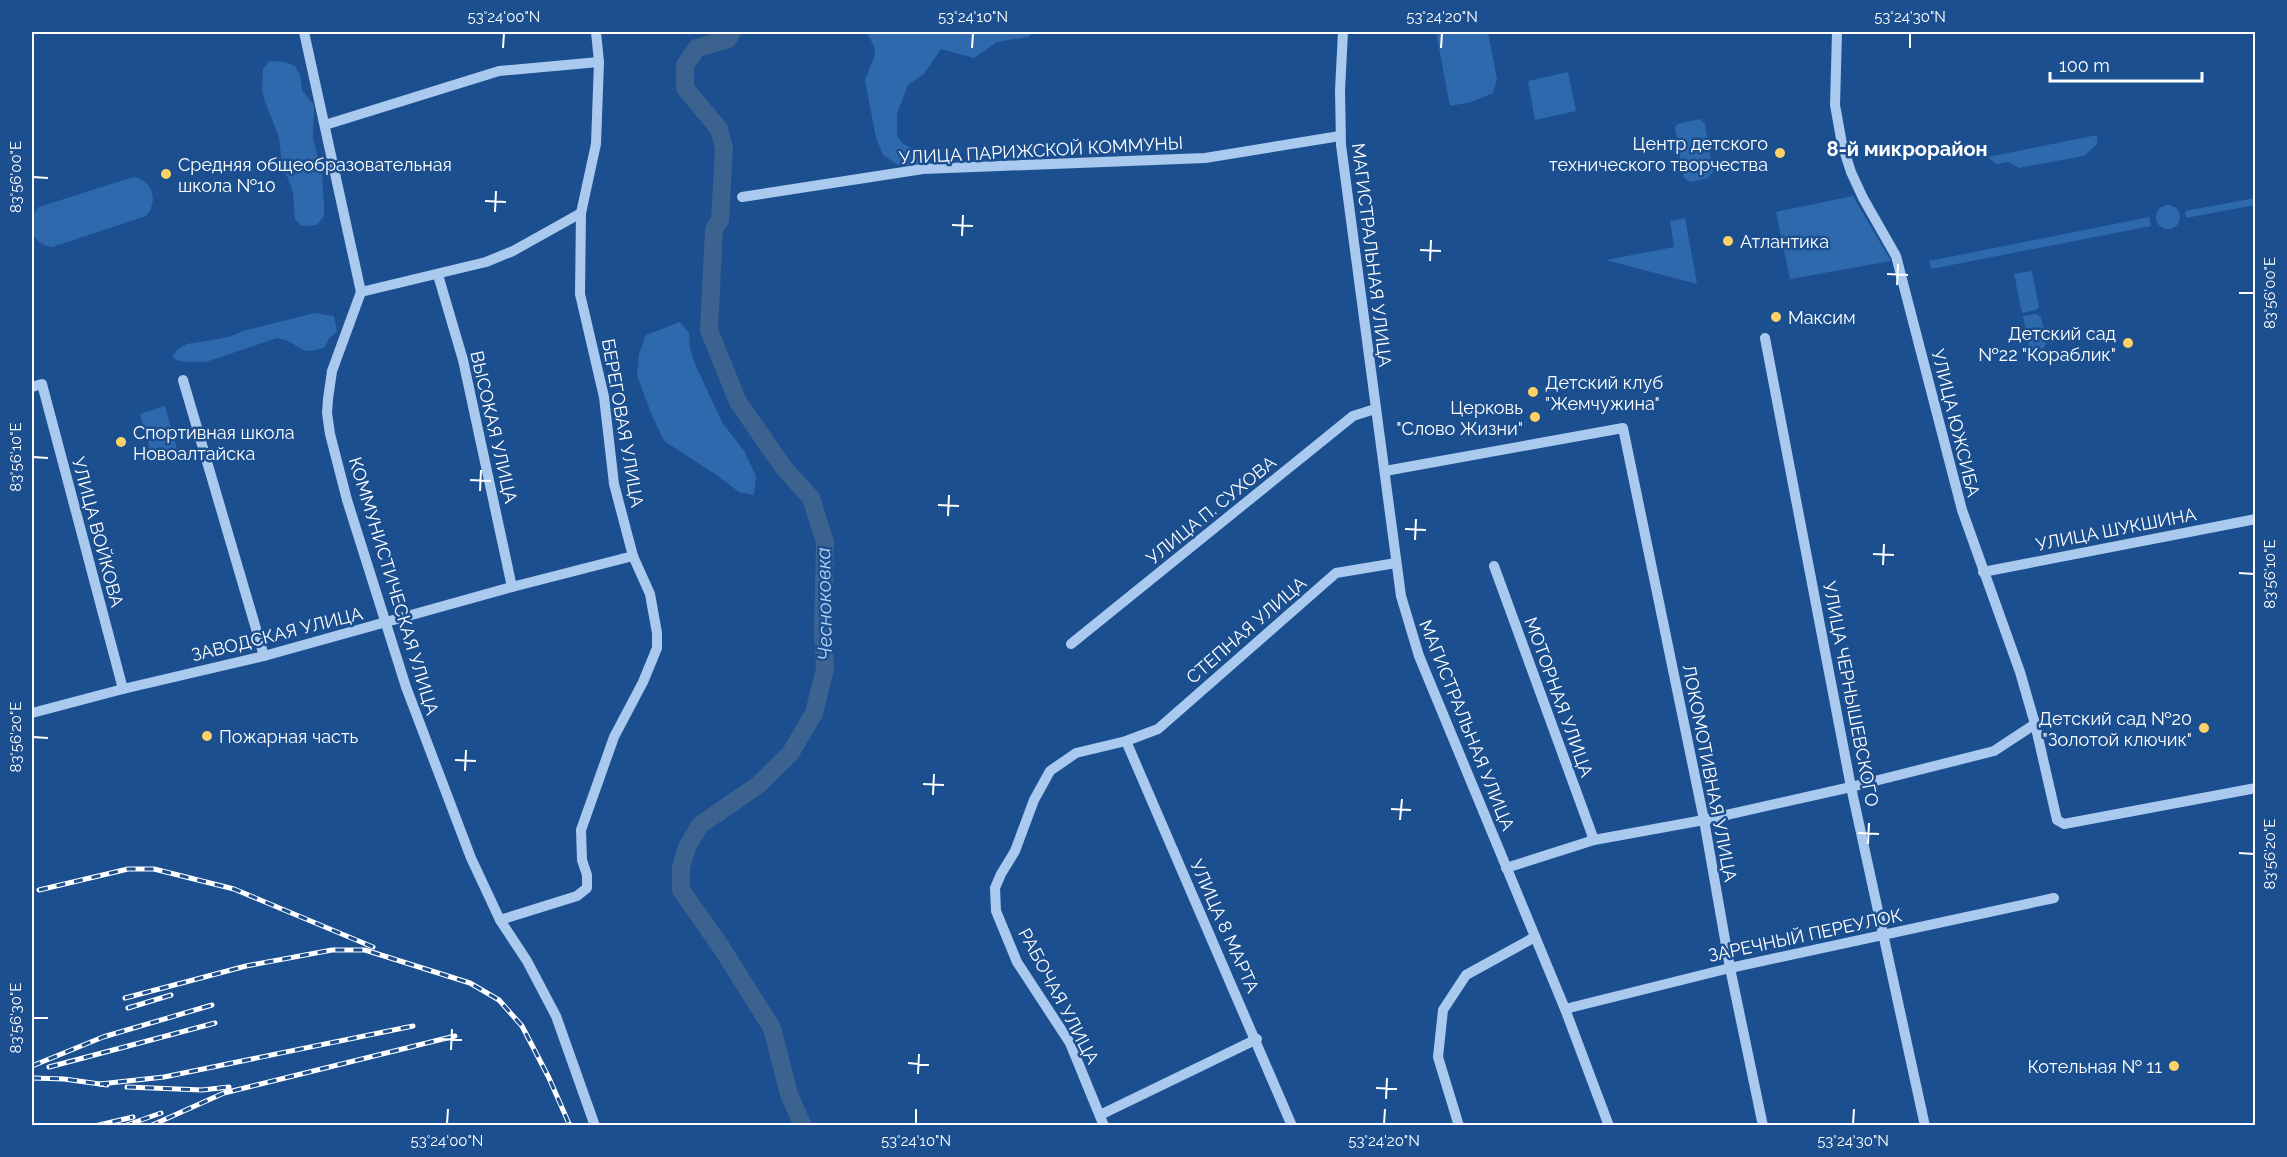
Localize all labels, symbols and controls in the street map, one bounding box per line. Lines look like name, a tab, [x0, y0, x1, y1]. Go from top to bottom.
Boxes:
text: 53°24'00"N	[468, 8, 540, 26]
text: 53°24'10"N	[938, 8, 1008, 26]
text: 53°24'20"N	[1406, 8, 1478, 26]
text: 53°24'30"N	[1874, 8, 1946, 26]
scale bar	[2050, 45, 2202, 83]
text: 100 m	[2059, 55, 2110, 76]
street label: УЛИЦА ПАРИЖСКОЙ КОММУНЫ	[898, 132, 1184, 168]
place label: Центр детского технического творчества	[1549, 133, 1768, 175]
district label: 8-й микрорайон	[1826, 137, 1988, 161]
text: 83°56'00"E	[7, 141, 25, 213]
street label: МАГИСТРАЛЬНАЯ УЛИЦА	[1348, 142, 1396, 368]
marker: Центр детского технического творчества	[1773, 146, 1787, 160]
place label: Средняя общеобразовательная школа №10	[178, 154, 452, 196]
marker: Средняя общеобразовательная школа №10	[159, 167, 173, 181]
place label: Атлантика	[1740, 231, 1829, 252]
marker: Атлантика	[1721, 234, 1735, 248]
text: 83°56'00"E	[2261, 257, 2279, 329]
place label: Максим	[1788, 307, 1856, 328]
marker: Максим	[1769, 310, 1783, 324]
place label: Детский сад №22 "Кораблик"	[1978, 323, 2116, 365]
marker: Детский сад №22 "Кораблик"	[2121, 336, 2135, 350]
street label: БЕРЕГОВАЯ УЛИЦА	[598, 337, 648, 509]
street label: УЛИЦА ЮЖСИБА	[1927, 347, 1985, 499]
street label: ВЫСОКАЯ УЛИЦА	[466, 349, 522, 505]
place label: Детский клуб "Жемчужина"	[1545, 372, 1663, 414]
marker: Детский клуб "Жемчужина"	[1526, 385, 1540, 399]
place label: Церковь "Слово Жизни"	[1396, 397, 1523, 439]
marker: Церковь "Слово Жизни"	[1528, 410, 1542, 424]
text: 83°56'10"E	[7, 422, 25, 492]
place label: Спортивная школа Новоалтайска	[133, 422, 295, 464]
marker: Спортивная школа Новоалтайска	[114, 435, 128, 449]
street label: УЛИЦА П. СУХОВА	[1142, 451, 1280, 569]
street label: УЛИЦА ВОЙКОВА	[68, 455, 128, 609]
street label: КОММУНИСТИЧЕСКАЯ УЛИЦА	[345, 455, 443, 717]
street label: УЛИЦА ШУКШИНА	[2034, 503, 2198, 555]
text: 83°56'10"E	[2261, 539, 2279, 609]
water label: Чесноковка	[811, 547, 837, 661]
street label: СТЕПНАЯ УЛИЦА	[1182, 572, 1310, 688]
street label: УЛИЦА ЧЕРНЫШЕВСКОГО	[1819, 580, 1883, 808]
street label: ЗАВОДСКАЯ УЛИЦА	[189, 603, 365, 665]
street label: МОТОРНАЯ УЛИЦА	[1520, 614, 1598, 780]
street label: МАГИСТРАЛЬНАЯ УЛИЦА	[1415, 617, 1519, 833]
street label: ЛОКОМОТИВНАЯ УЛИЦА	[1679, 663, 1741, 883]
text: 83°56'20"E	[7, 702, 25, 772]
place label: Детский сад №20 "Золотой ключик"	[2039, 708, 2192, 750]
marker: Детский сад №20 "Золотой ключик"	[2197, 721, 2211, 735]
place label: Пожарная часть	[219, 726, 358, 747]
marker: Пожарная часть	[200, 729, 214, 743]
text: 83°56'20"E	[2261, 819, 2279, 889]
street label: УЛИЦА 8 МАРТА	[1186, 856, 1264, 996]
street label: ЗАРЕЧНЫЙ ПЕРЕУЛОК	[1706, 904, 1904, 966]
street label: РАБОЧАЯ УЛИЦА	[1014, 925, 1104, 1067]
text: 83°56'30"E	[7, 983, 25, 1054]
place label: Котельная № 11	[2028, 1056, 2162, 1077]
marker: Котельная № 11	[2167, 1059, 2181, 1073]
text: 53°24'00"N	[411, 1132, 483, 1150]
text: 53°24'10"N	[881, 1132, 951, 1150]
text: 53°24'20"N	[1348, 1132, 1420, 1150]
text: 53°24'30"N	[1817, 1132, 1889, 1150]

